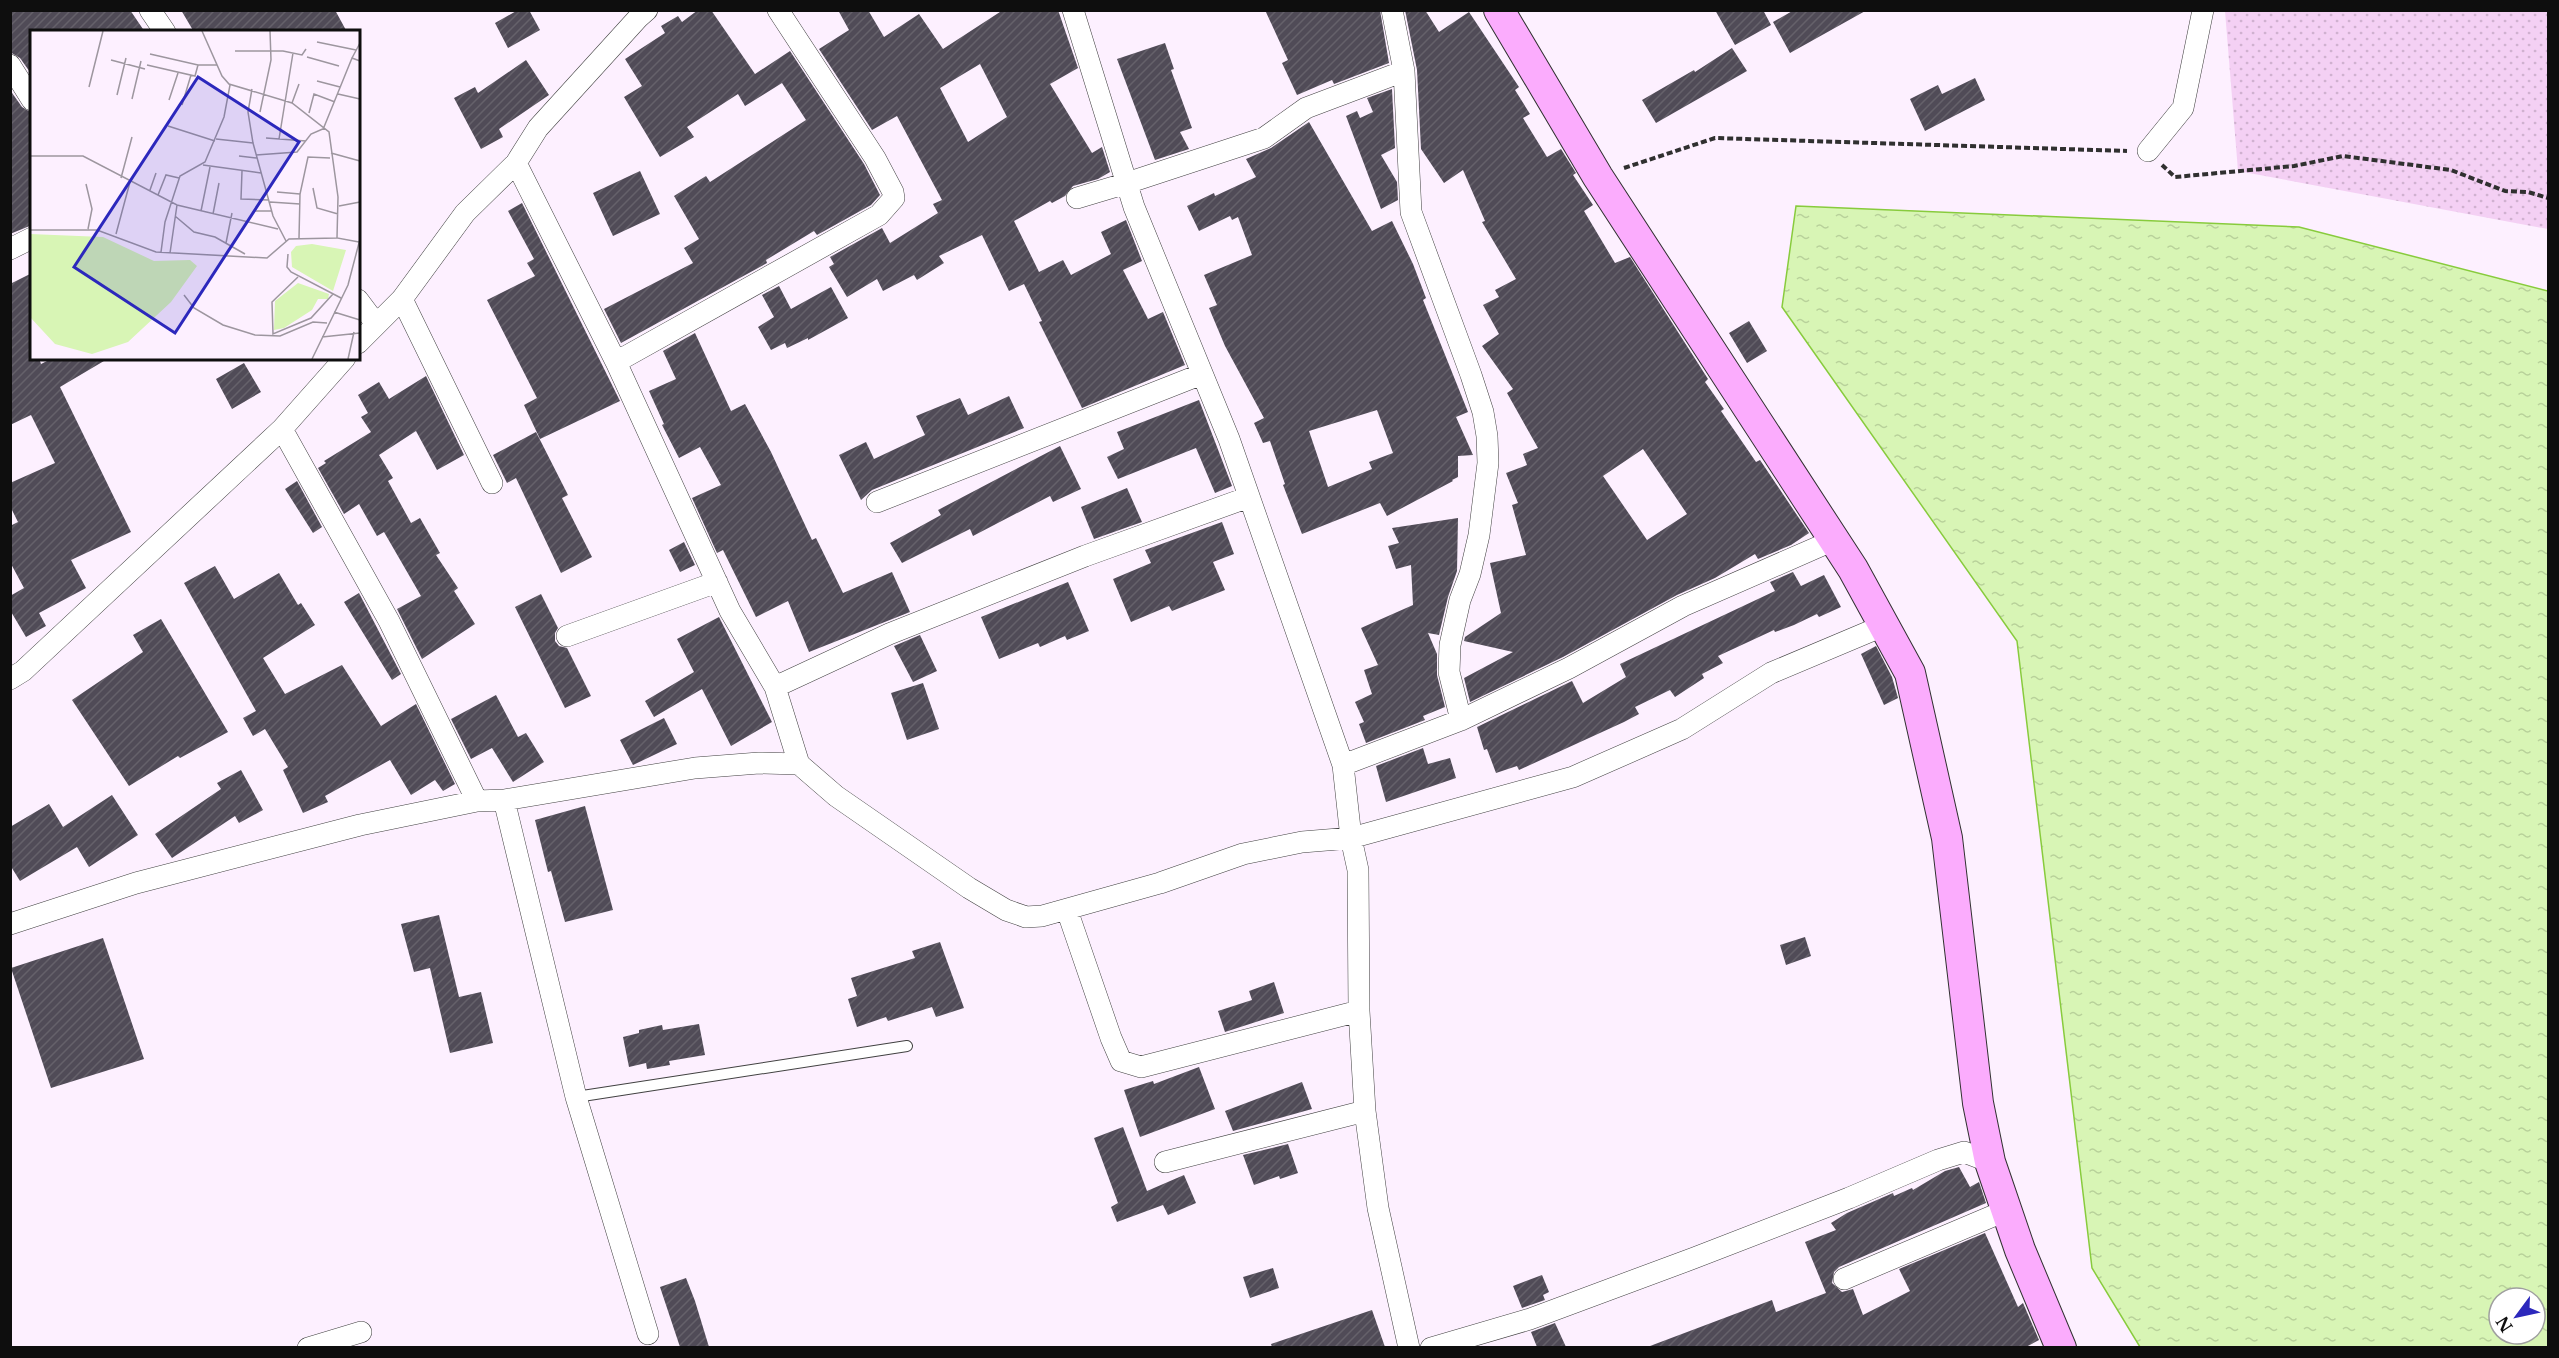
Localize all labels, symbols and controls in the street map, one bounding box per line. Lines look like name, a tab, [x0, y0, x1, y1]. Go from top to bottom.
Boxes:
inset map	[30, 30, 360, 360]
north arrow	[2487, 1286, 2547, 1346]
text: N	[2492, 1312, 2517, 1336]

